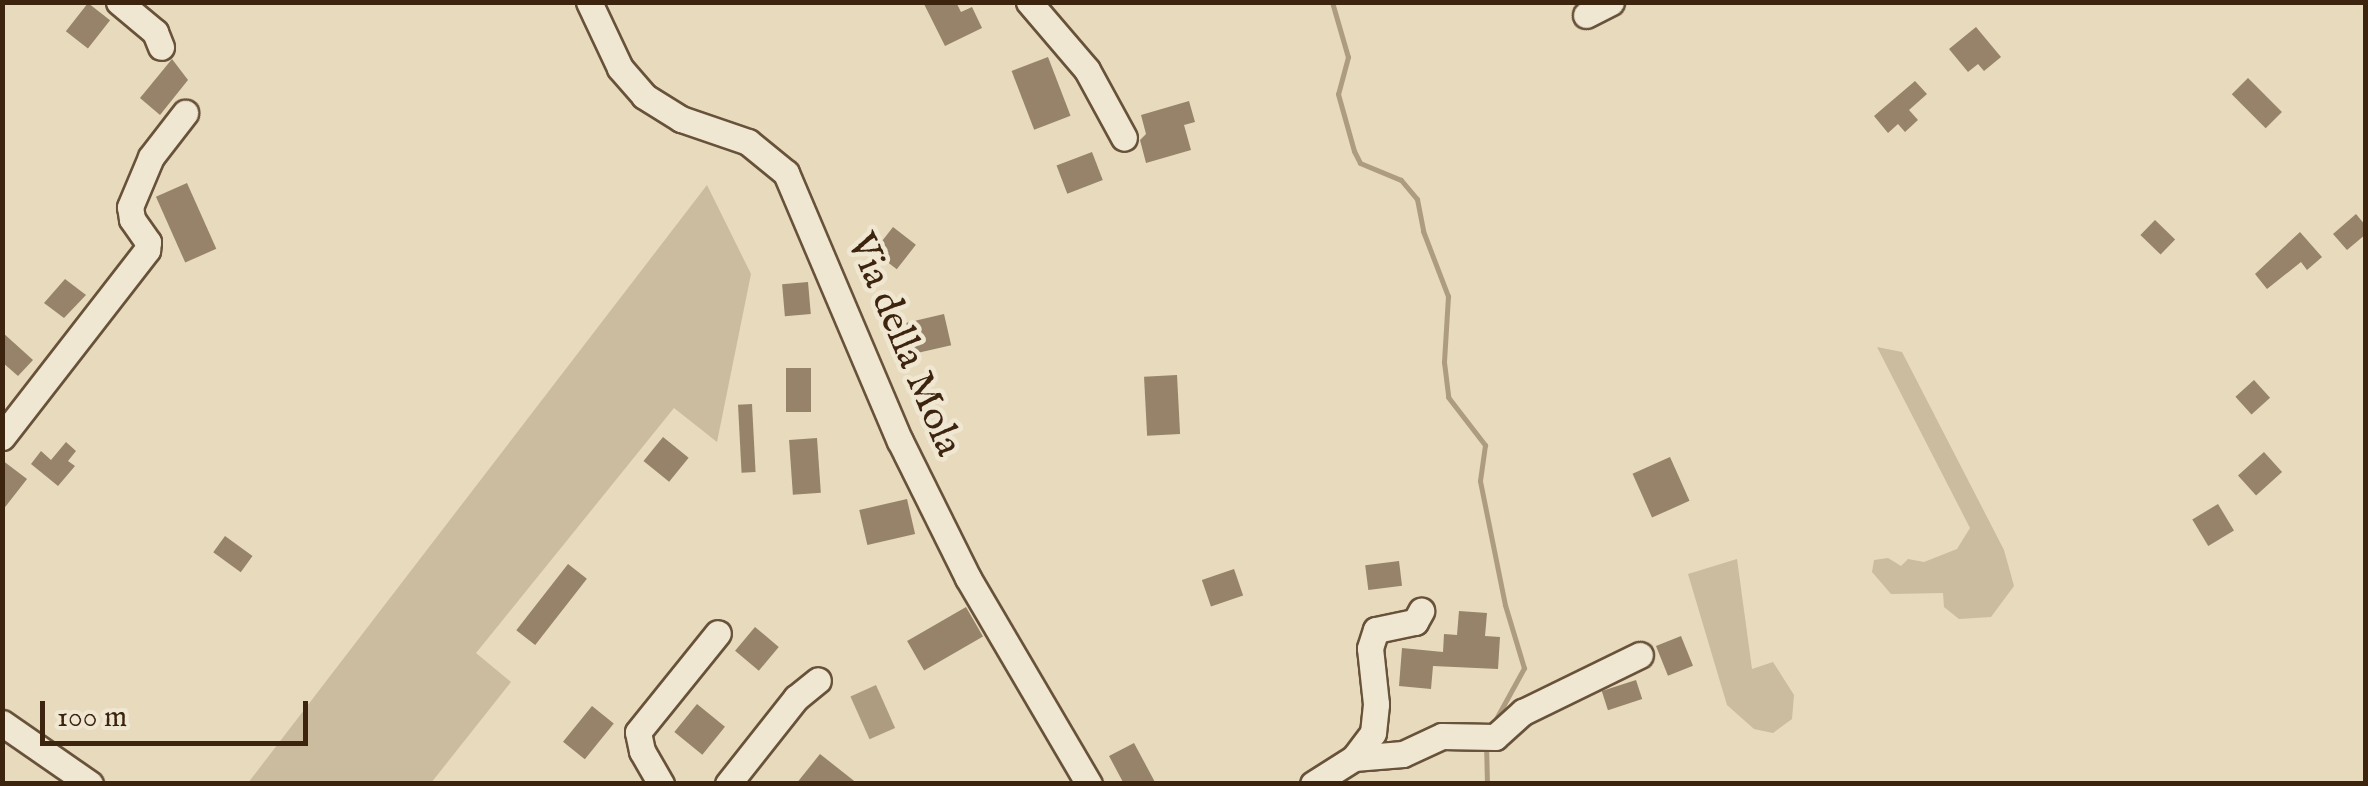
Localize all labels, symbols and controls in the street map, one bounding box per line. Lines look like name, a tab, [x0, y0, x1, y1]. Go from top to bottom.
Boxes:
street label: Via della Mola	[835, 226, 971, 464]
scale bar	[45, 681, 312, 743]
text: 100 m	[57, 699, 127, 737]

